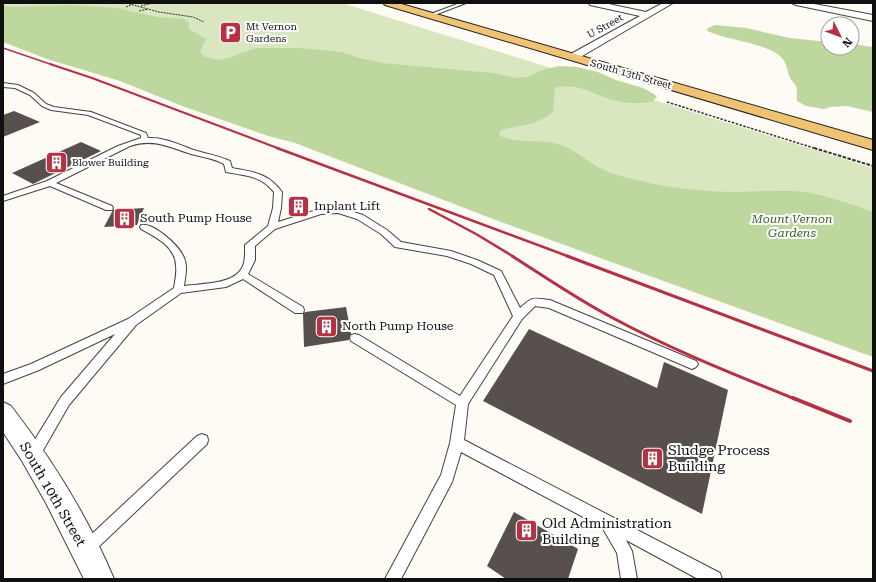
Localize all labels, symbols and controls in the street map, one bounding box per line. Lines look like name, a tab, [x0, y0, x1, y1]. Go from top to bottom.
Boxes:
street label: U Street	[585, 12, 625, 40]
north arrow	[820, 16, 860, 56]
parking icon: Mt Vernon Gardens	[218, 19, 244, 45]
place label: Mt Vernon Gardens	[246, 21, 297, 44]
text: N	[839, 35, 855, 50]
street label: South 13th Street	[589, 57, 673, 91]
building icon: Blower Building	[44, 149, 70, 175]
place label: Blower Building	[72, 157, 149, 168]
building icon: Inplant Lift	[285, 193, 311, 219]
place label: Inplant Lift	[314, 199, 381, 213]
building icon: South Pump House	[111, 205, 137, 231]
place label: South Pump House	[140, 211, 252, 225]
park label: Mount Vernon Gardens	[751, 212, 832, 240]
building icon: North Pump House	[313, 313, 339, 339]
place label: North Pump House	[342, 319, 454, 333]
street label: South 10th Street	[17, 439, 89, 549]
place label: Sludge Process Building	[668, 442, 770, 474]
building icon: Sludge Process Building	[640, 445, 666, 471]
place label: Old Administration Building	[542, 515, 672, 547]
building icon: Old Administration Building	[513, 518, 539, 544]

